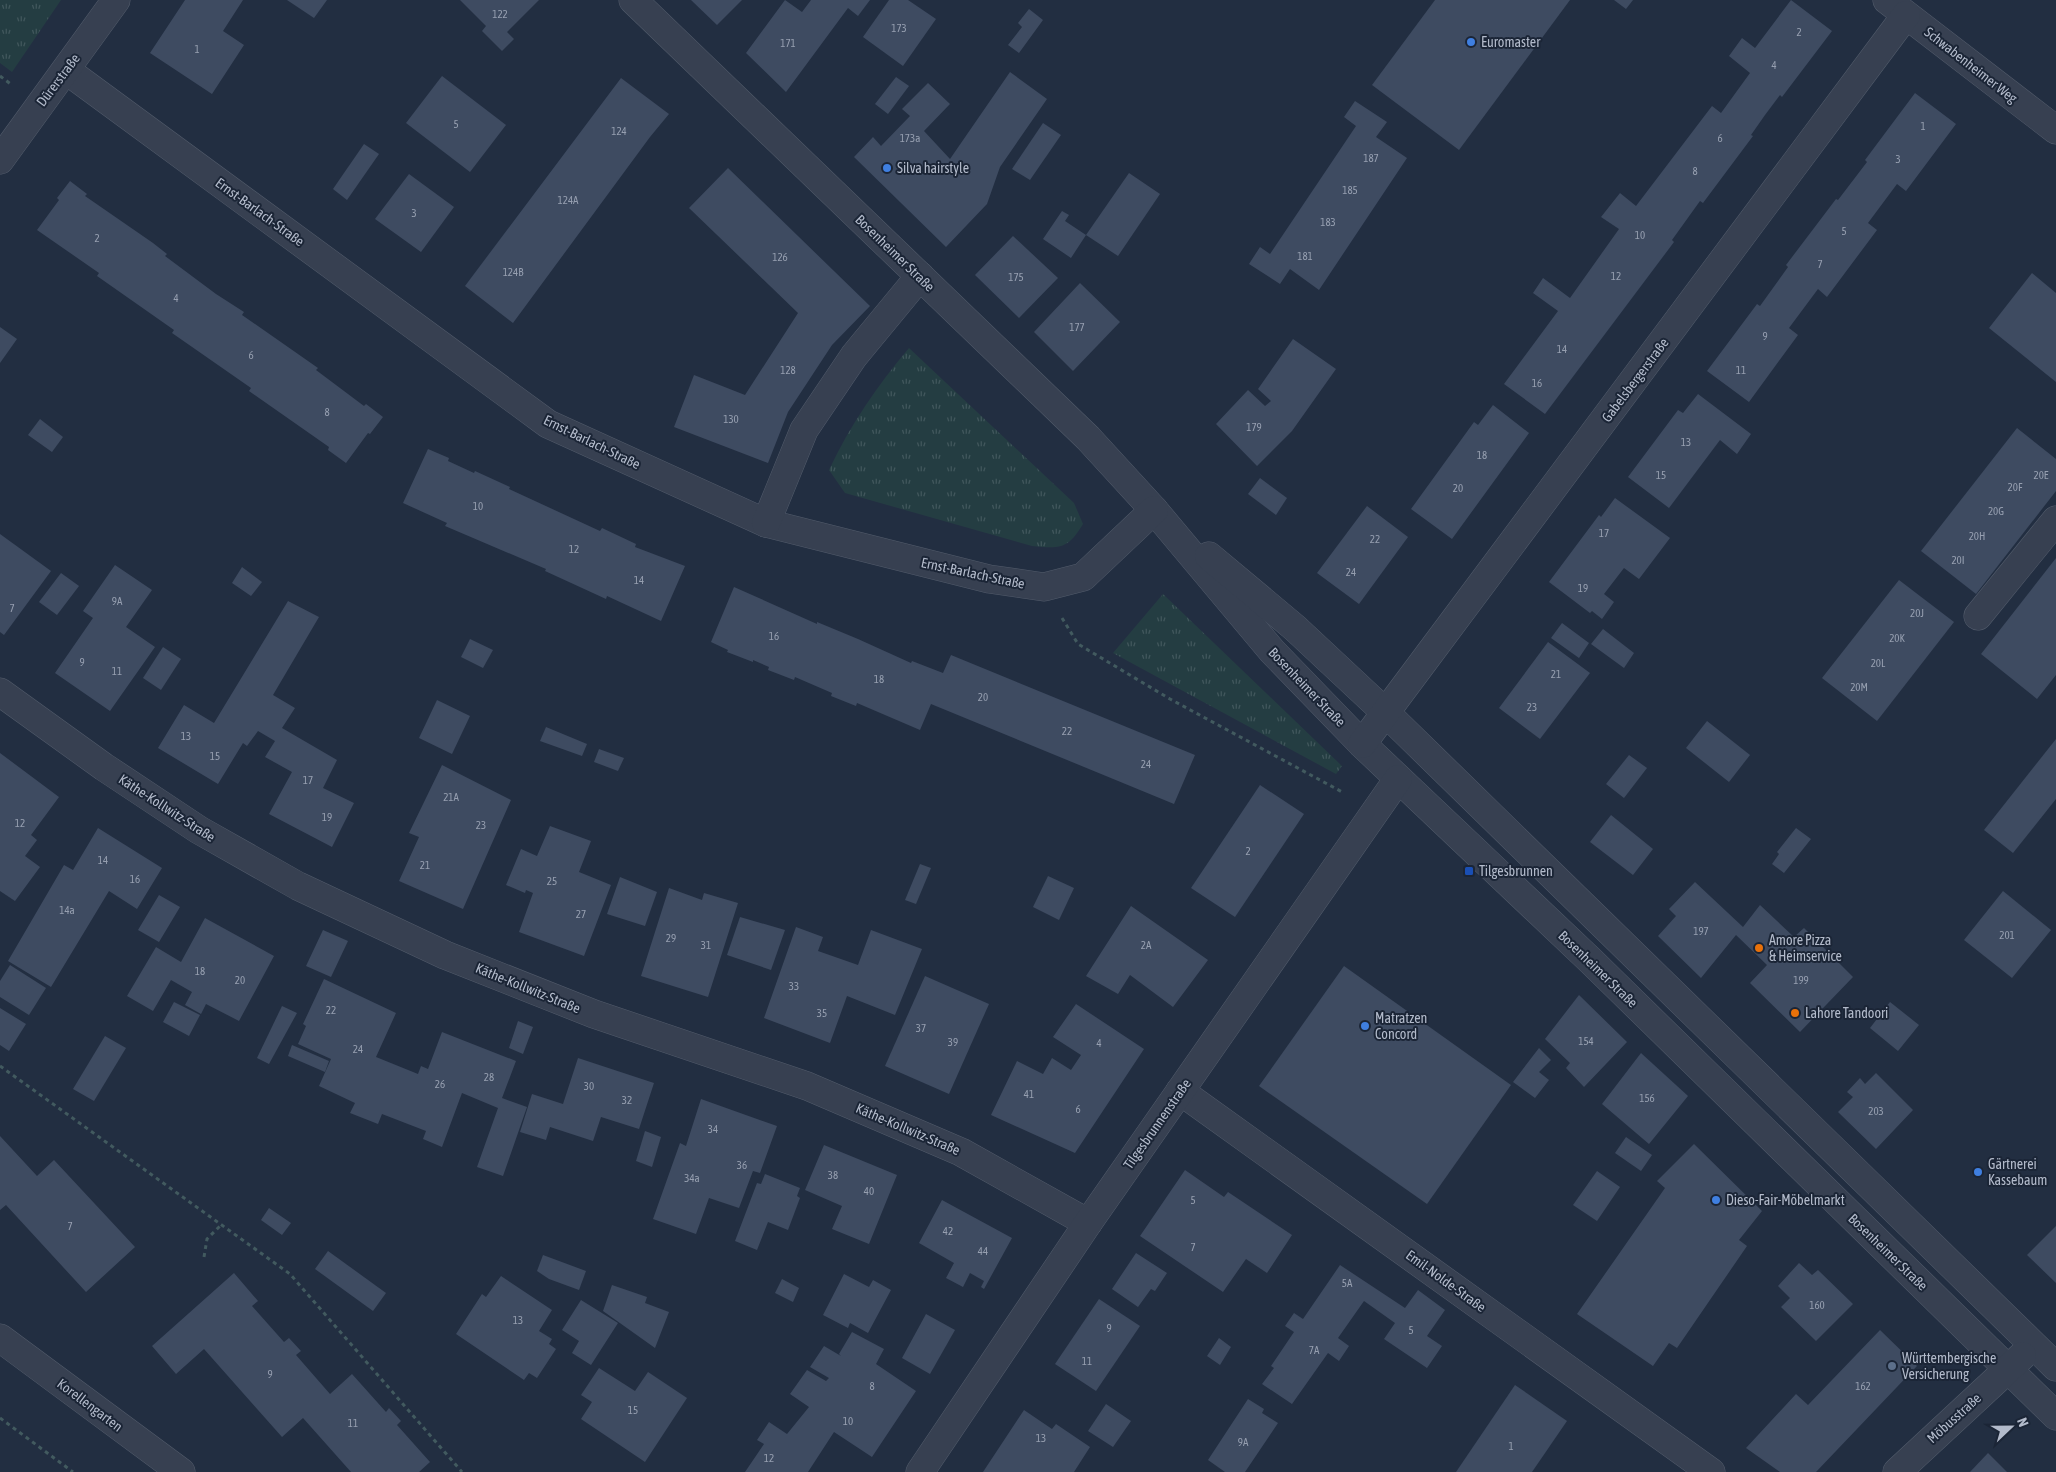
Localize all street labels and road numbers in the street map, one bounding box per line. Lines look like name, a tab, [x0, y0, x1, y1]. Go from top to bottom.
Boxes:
street label: Schwabenheimer Weg	[1921, 24, 2021, 106]
street label: Dürerstraße	[33, 51, 83, 109]
street label: Ernst-Barlach-Straße	[213, 175, 307, 249]
street label: Bosenheimer Straße	[852, 211, 938, 295]
street label: Gabelsbergerstraße	[1598, 335, 1672, 425]
street label: Ernst-Barlach-Straße	[541, 412, 643, 472]
street label: Ernst-Barlach-Straße	[920, 554, 1026, 592]
street label: Bosenheimer Straße	[1265, 644, 1349, 730]
street label: Käthe-Kollwitz-Straße	[116, 771, 218, 845]
street label: Bosenheimer Straße	[1555, 927, 1641, 1011]
street label: Käthe-Kollwitz-Straße	[473, 960, 583, 1016]
street label: Tilgesbrunnenstraße	[1120, 1076, 1194, 1172]
street label: Käthe-Kollwitz-Straße	[854, 1100, 962, 1158]
street label: Bosenheimer Straße	[1845, 1210, 1931, 1294]
street label: Emil-Nolde-Straße	[1403, 1247, 1489, 1315]
street label: Korellengarten	[54, 1375, 126, 1435]
street label: Möbusstraße	[1924, 1390, 1984, 1446]

